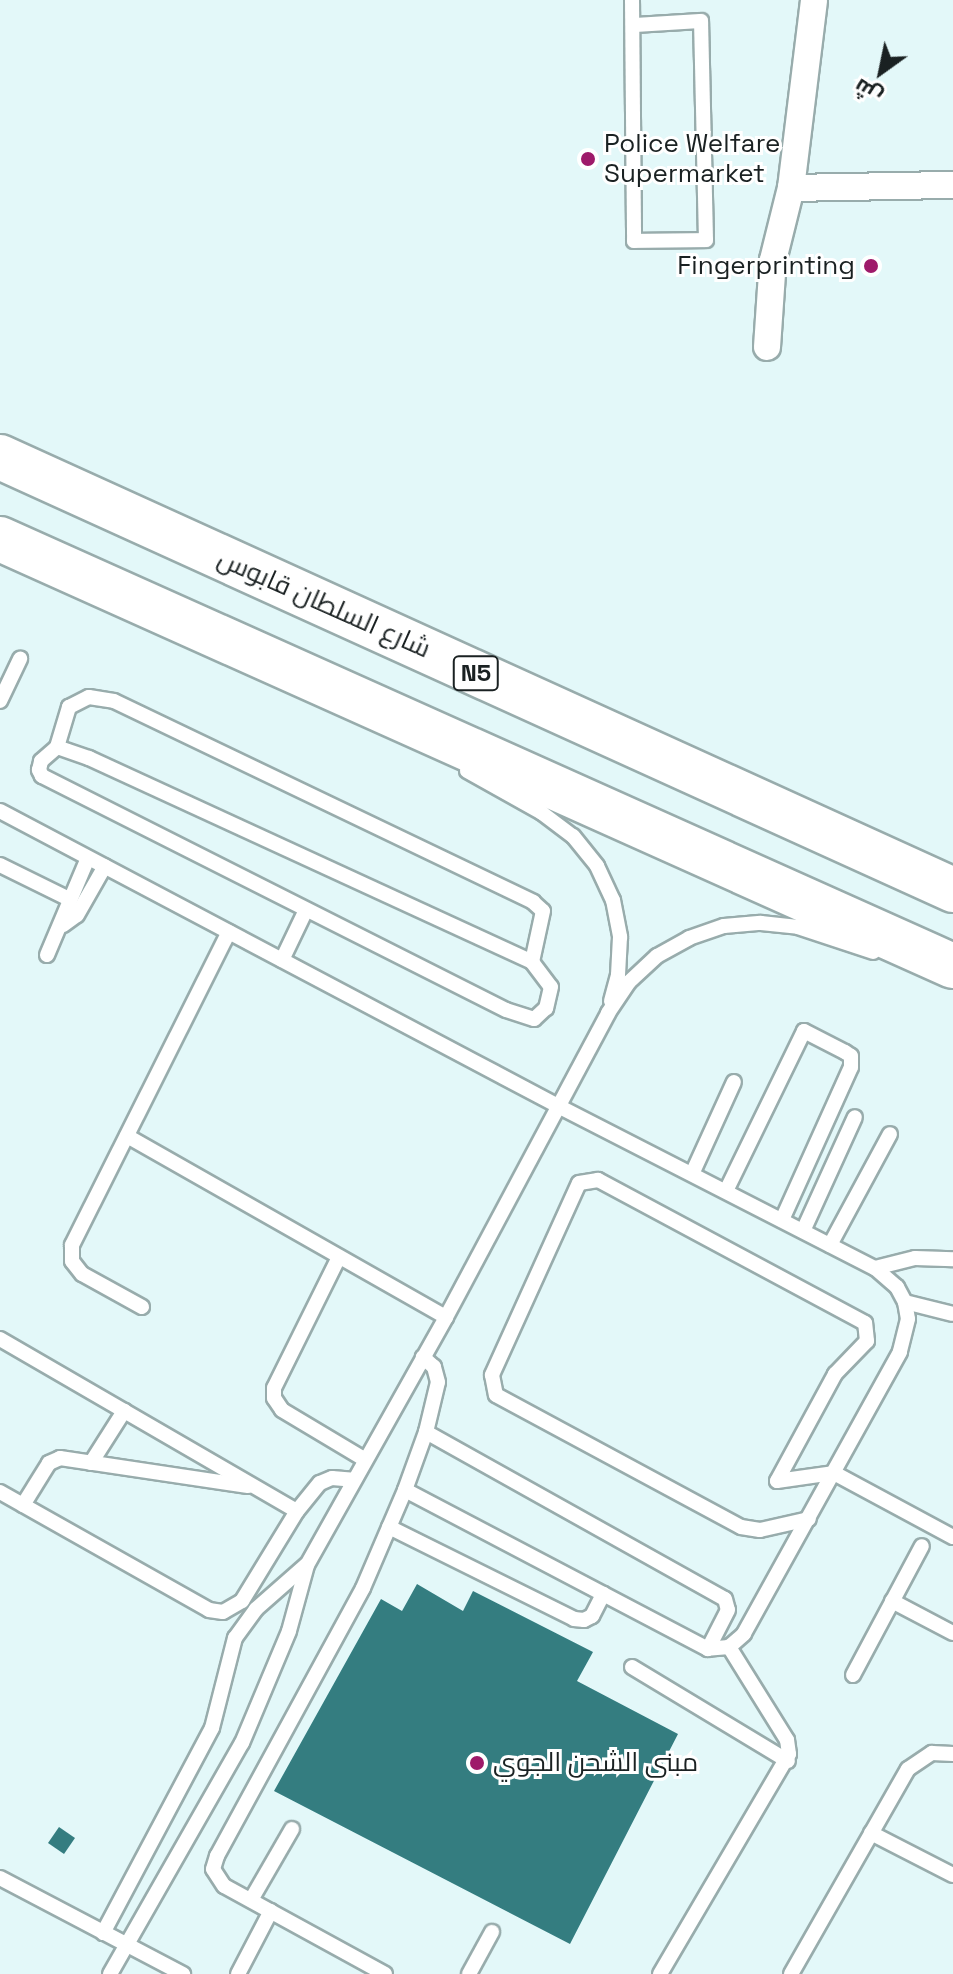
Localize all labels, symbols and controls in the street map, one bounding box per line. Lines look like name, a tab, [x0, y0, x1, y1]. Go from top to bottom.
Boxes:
north arrow	[841, 32, 921, 112]
text: ش	[848, 73, 887, 112]
place label: Police Welfare Supermarket	[604, 128, 781, 190]
marker: Police Welfare Supermarket	[579, 150, 597, 168]
place label: Fingerprinting	[677, 250, 855, 282]
marker: Fingerprinting	[862, 257, 880, 275]
street label: شارع السلطان قابوس	[213, 543, 435, 665]
road number: N5	[452, 653, 500, 693]
place label: مبنى الشحن الجوي	[493, 1747, 698, 1779]
marker: مبنى الشحن الجوي	[468, 1754, 486, 1772]

